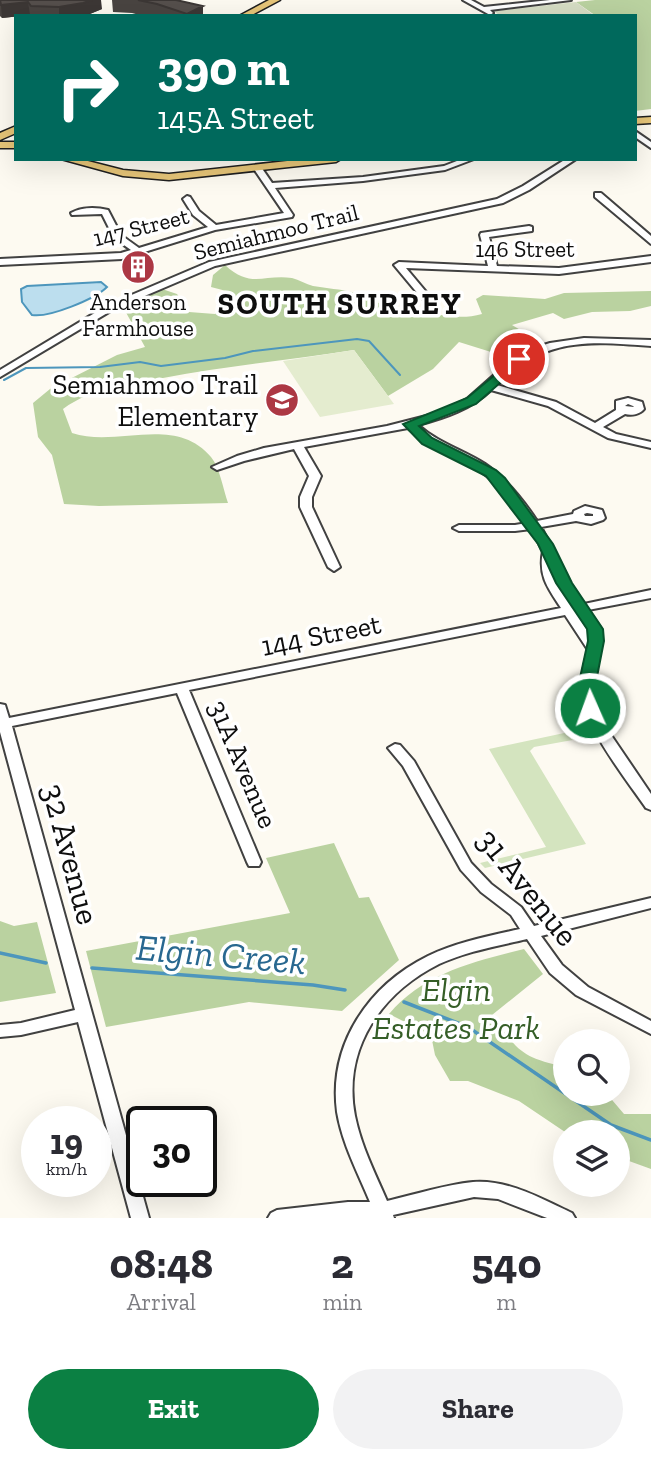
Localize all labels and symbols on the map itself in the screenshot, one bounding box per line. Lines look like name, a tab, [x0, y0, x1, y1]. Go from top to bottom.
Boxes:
street label: Semiahmoo Trail	[191, 198, 361, 266]
street label: 147 Street	[90, 202, 192, 252]
street label: 146 Street	[475, 235, 575, 263]
building icon: Anderson Farmhouse	[119, 248, 157, 286]
district label: SOUTH SURREY	[217, 286, 463, 322]
place label: Anderson Farmhouse	[82, 288, 194, 342]
pin	[489, 329, 549, 389]
place label: Semiahmoo Trail Elementary	[52, 368, 259, 433]
school or university icon: Semiahmoo Trail Elementary	[263, 381, 301, 419]
street label: 144 Street	[258, 607, 384, 663]
position arrow	[553, 671, 627, 745]
street label: 31A Avenue	[201, 695, 285, 833]
street label: 32 Avenue	[34, 779, 108, 929]
street label: 31 Avenue	[469, 820, 587, 954]
water label: Elgin Creek	[134, 925, 308, 983]
park label: Elgin Estates Park	[372, 970, 540, 1047]
speed limit sign: 30	[126, 1106, 217, 1197]

